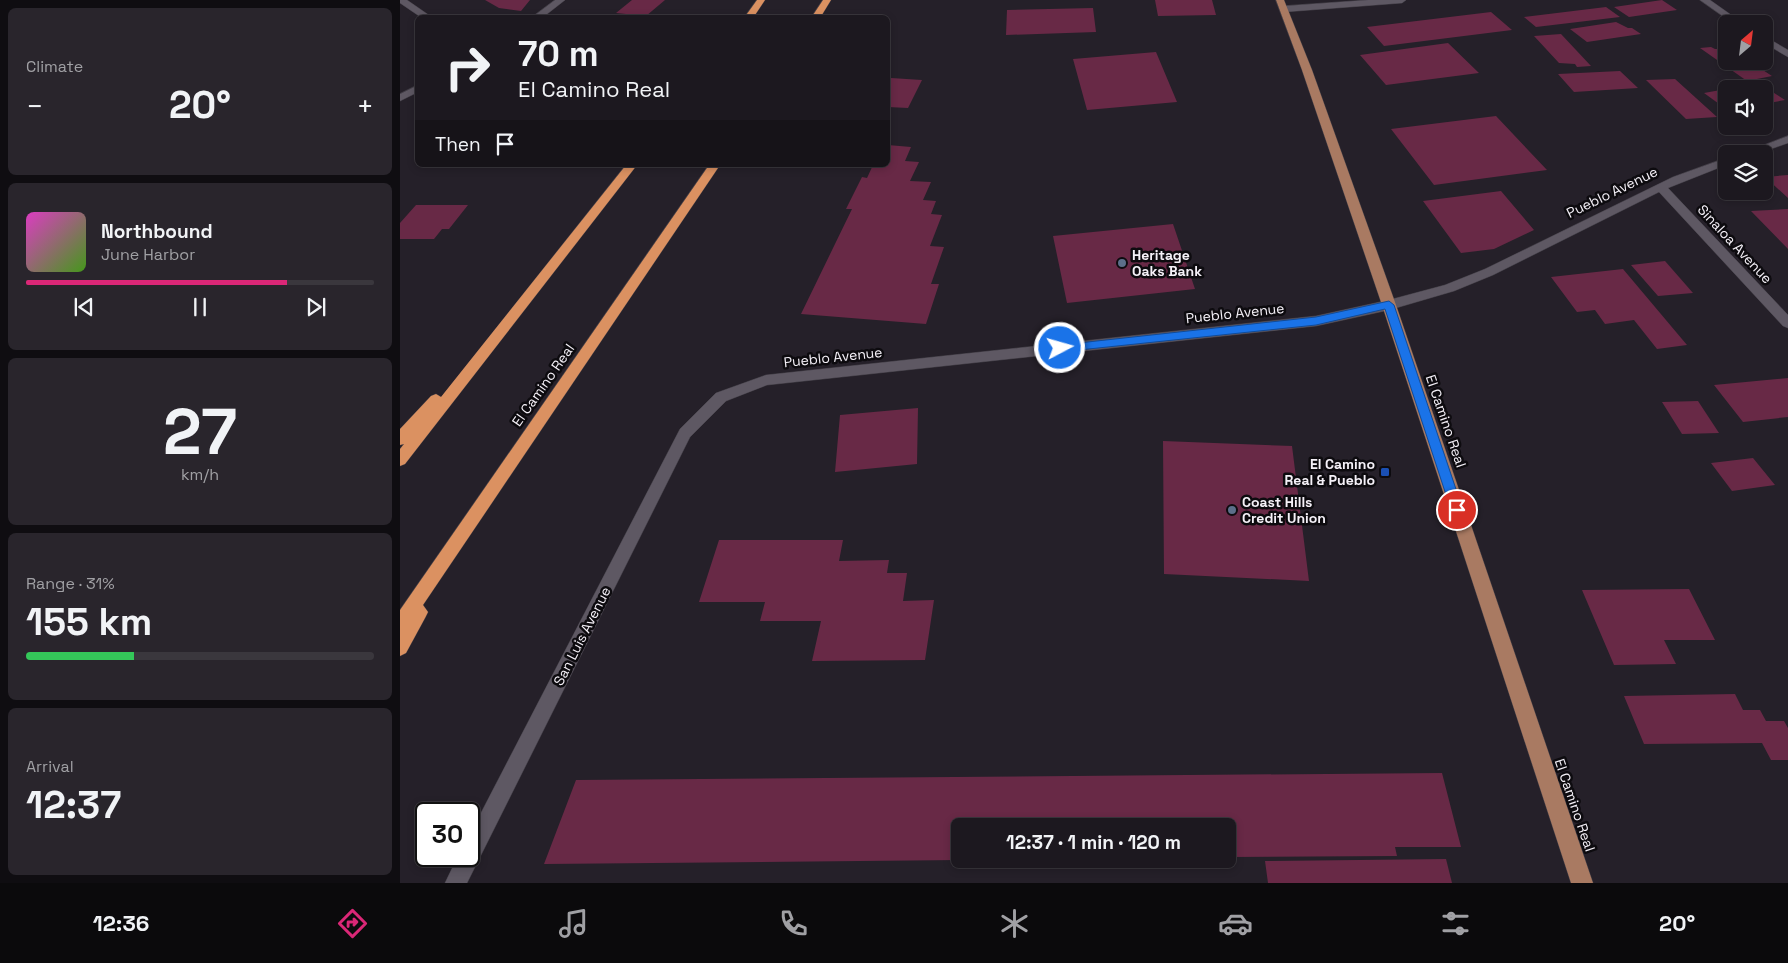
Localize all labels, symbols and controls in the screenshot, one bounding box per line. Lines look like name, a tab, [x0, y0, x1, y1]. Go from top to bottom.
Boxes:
north arrow	[1718, 15, 1772, 70]
map controls	[1718, 15, 1773, 200]
text: 70 m	[518, 32, 599, 76]
icon: right	[435, 35, 500, 100]
text: Climate	[26, 56, 83, 77]
text: El Camino Real	[518, 75, 670, 103]
button: sound	[1718, 80, 1773, 135]
text: 20°	[169, 81, 231, 129]
text: −	[26, 88, 43, 124]
text: +	[357, 88, 374, 124]
icon: arrive	[491, 130, 519, 158]
text: Then	[435, 132, 481, 157]
button: layers	[1718, 145, 1773, 200]
street label: Pueblo Avenue	[1563, 162, 1661, 222]
street label: Sinaloa Avenue	[1694, 201, 1776, 287]
text: Northbound	[101, 219, 213, 244]
text: June Harbor	[101, 244, 195, 265]
place label: Heritage Oaks Bank	[1132, 246, 1202, 280]
marker: Heritage Oaks Bank	[1116, 257, 1128, 269]
icon: previous	[70, 293, 98, 321]
icon: pause	[186, 293, 214, 321]
icon: next	[302, 293, 330, 321]
street label: Pueblo Avenue	[1185, 299, 1285, 327]
position arrow	[1033, 321, 1085, 373]
street label: El Camino Real	[508, 340, 578, 430]
street label: Pueblo Avenue	[783, 343, 883, 371]
street label: El Camino Real	[1422, 372, 1470, 470]
text: 27	[163, 390, 237, 473]
place label: El Camino Real & Pueblo	[1284, 455, 1375, 489]
text: km/h	[181, 464, 219, 485]
marker: El Camino Real & Pueblo	[1379, 466, 1391, 478]
pin	[1436, 489, 1478, 531]
place label: Coast Hills Credit Union	[1242, 493, 1326, 527]
icon: arrive	[1443, 496, 1471, 524]
marker: Coast Hills Credit Union	[1226, 504, 1238, 516]
text: Range · 31%	[26, 573, 115, 594]
street label: San Luis Avenue	[549, 584, 615, 688]
text: 155 km	[26, 598, 152, 646]
text: Arrival	[26, 756, 74, 777]
street label: El Camino Real	[1551, 756, 1599, 854]
text: 12:37	[26, 781, 121, 829]
speed limit sign: 30	[415, 802, 480, 867]
text: 12:37 · 1 min · 120 m	[1006, 830, 1181, 855]
icon: directions	[335, 906, 370, 941]
icon: music	[556, 906, 591, 941]
icon: phone	[776, 906, 811, 941]
icon: climate	[997, 906, 1032, 941]
icon: car	[1218, 906, 1253, 941]
icon: filters	[1438, 906, 1473, 941]
text: 12:36	[93, 909, 149, 937]
text: 20°	[1659, 909, 1695, 937]

